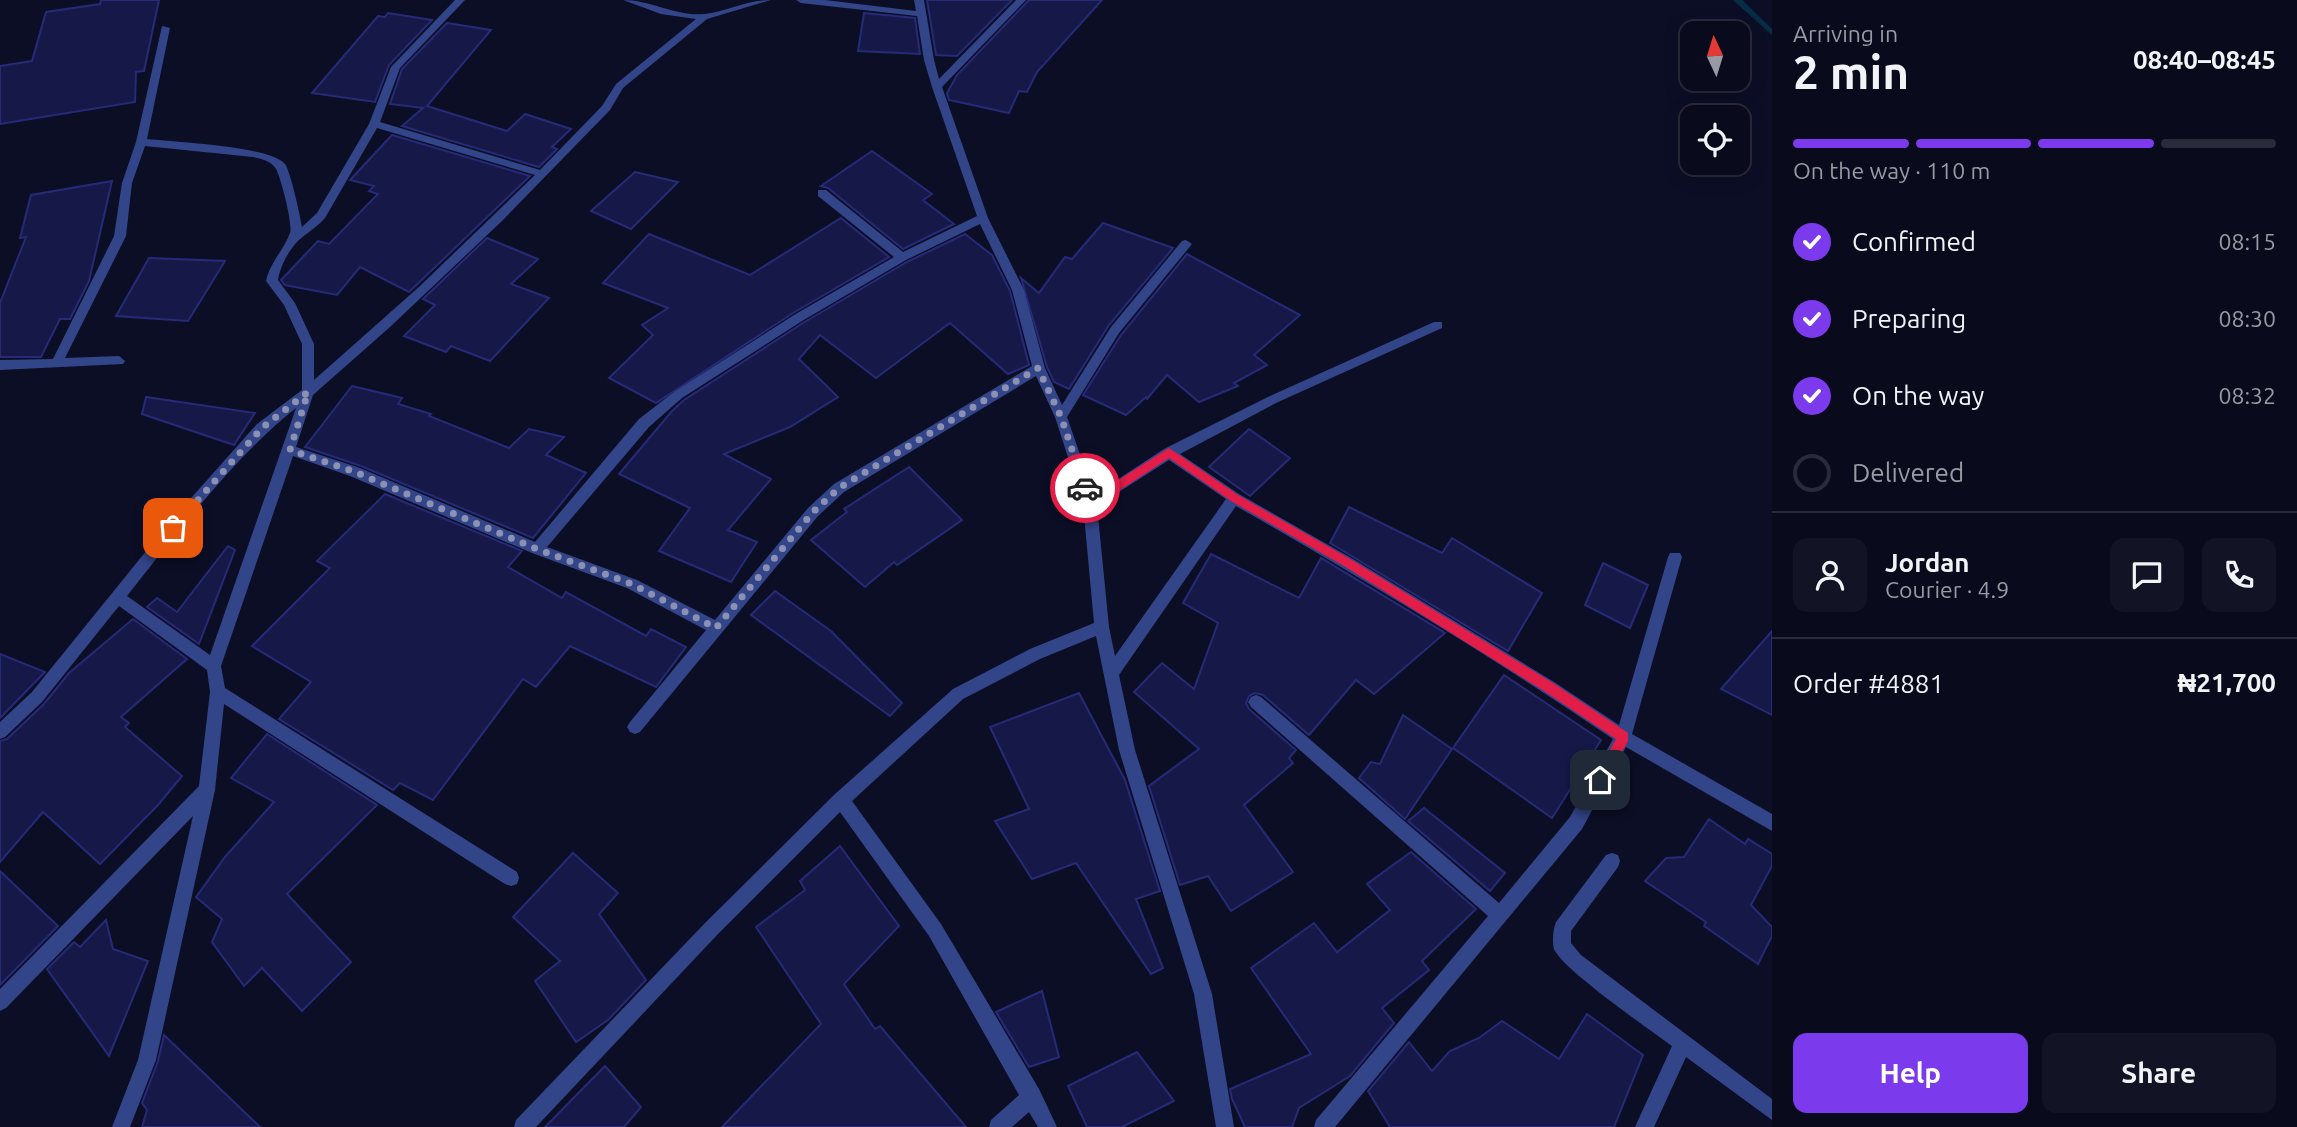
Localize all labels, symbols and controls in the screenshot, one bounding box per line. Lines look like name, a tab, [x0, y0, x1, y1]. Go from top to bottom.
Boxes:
north arrow	[1680, 21, 1750, 91]
map controls	[1680, 21, 1750, 175]
text: Arriving in	[1793, 21, 1898, 46]
text: 08:40–08:45	[2133, 45, 2276, 74]
text: 2 min	[1793, 46, 1909, 98]
button: locate	[1680, 105, 1750, 175]
text: On the way · 110 m	[1793, 158, 1990, 183]
icon: check	[1793, 223, 1831, 261]
text: Confirmed	[1852, 227, 1976, 256]
text: 08:15	[2218, 229, 2276, 254]
icon: check	[1793, 300, 1831, 338]
text: Preparing	[1852, 304, 1966, 333]
text: 08:30	[2218, 306, 2276, 331]
icon: check	[1793, 377, 1831, 415]
text: On the way	[1852, 381, 1984, 410]
text: 08:32	[2218, 383, 2276, 408]
courier	[1050, 453, 1120, 523]
text: Delivered	[1852, 458, 1964, 487]
icon: car	[1066, 469, 1104, 507]
pin	[143, 498, 203, 558]
icon: bag	[154, 509, 192, 547]
button: person	[1793, 538, 1867, 612]
button: chat	[2110, 538, 2184, 612]
button: phone	[2202, 538, 2276, 612]
text: Jordan	[1885, 548, 1970, 577]
text: Courier · 4.9	[1885, 577, 2009, 602]
text: ₦21,700	[2178, 668, 2276, 697]
text: Order #4881	[1793, 669, 1944, 698]
pin	[1570, 750, 1630, 810]
icon: home	[1581, 761, 1619, 799]
button: Help	[1793, 1033, 2028, 1113]
button: Share	[2042, 1033, 2276, 1113]

